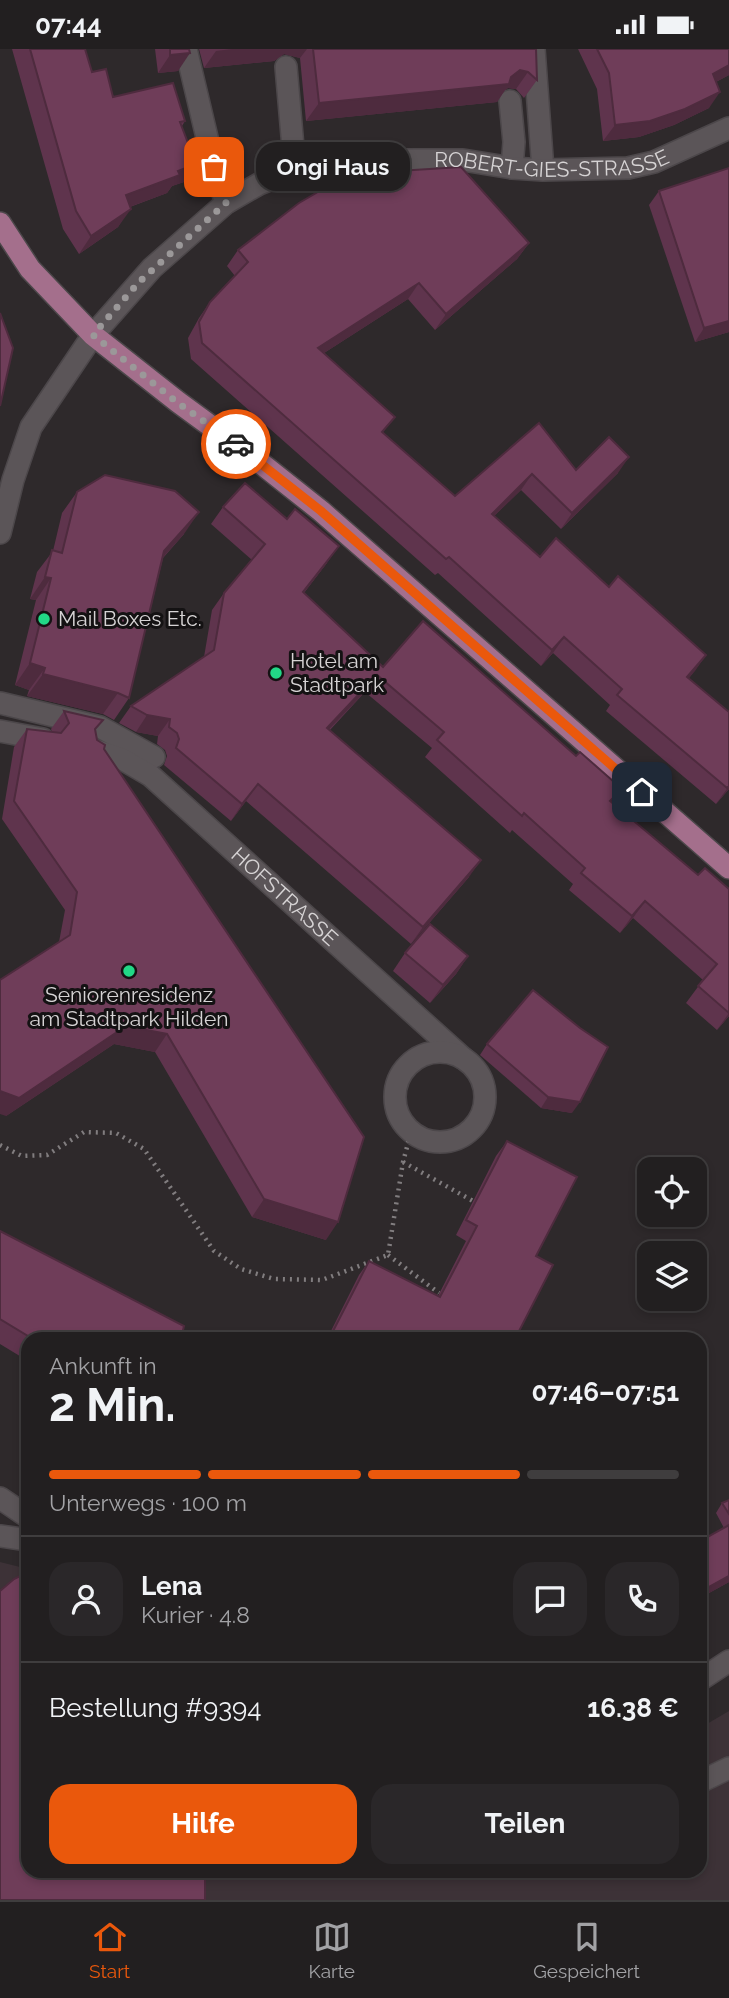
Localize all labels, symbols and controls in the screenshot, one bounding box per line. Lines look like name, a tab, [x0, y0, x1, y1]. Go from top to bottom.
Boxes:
text: 07:44	[35, 10, 102, 40]
pin	[184, 137, 244, 197]
callout: Ongi Haus	[256, 143, 410, 191]
street label: ROBERT-GIES-STRASSE	[434, 144, 673, 182]
icon: bag	[195, 148, 233, 186]
text: Ongi Haus	[277, 153, 389, 180]
courier	[201, 409, 271, 479]
icon: car	[217, 425, 255, 463]
place label: Mail Boxes Etc.	[58, 606, 202, 631]
marker: Mail Boxes Etc.	[36, 611, 52, 627]
place label: Hotel am Stadtpark	[290, 648, 384, 697]
marker: Hotel am Stadtpark	[268, 665, 284, 681]
pin	[612, 762, 672, 822]
icon: home	[623, 773, 661, 811]
street label: HOFSTRASSE	[226, 842, 343, 951]
marker: Seniorenresidenz am Stadtpark Hilden	[121, 963, 137, 979]
place label: Seniorenresidenz am Stadtpark Hilden	[30, 982, 228, 1031]
map controls	[637, 1157, 707, 1311]
button: locate	[637, 1157, 707, 1227]
button: layers	[637, 1241, 707, 1311]
text: Ankunft in	[49, 1352, 157, 1379]
text: 07:46–07:51	[532, 1377, 679, 1407]
text: 2 Min.	[49, 1378, 176, 1432]
text: Unterwegs · 100 m	[49, 1489, 247, 1516]
button: person	[49, 1562, 123, 1636]
button: chat	[513, 1562, 587, 1636]
button: phone	[605, 1562, 679, 1636]
text: Lena	[141, 1571, 202, 1601]
text: Kurier · 4.8	[141, 1601, 250, 1628]
text: Bestellung #9394	[49, 1693, 262, 1723]
text: 16.38 €	[587, 1693, 679, 1723]
button: Hilfe	[49, 1784, 357, 1864]
button: Teilen	[371, 1784, 679, 1864]
tab: Start	[89, 1918, 130, 1982]
tab: Karte	[308, 1918, 355, 1982]
tab: Gespeichert	[533, 1918, 640, 1982]

